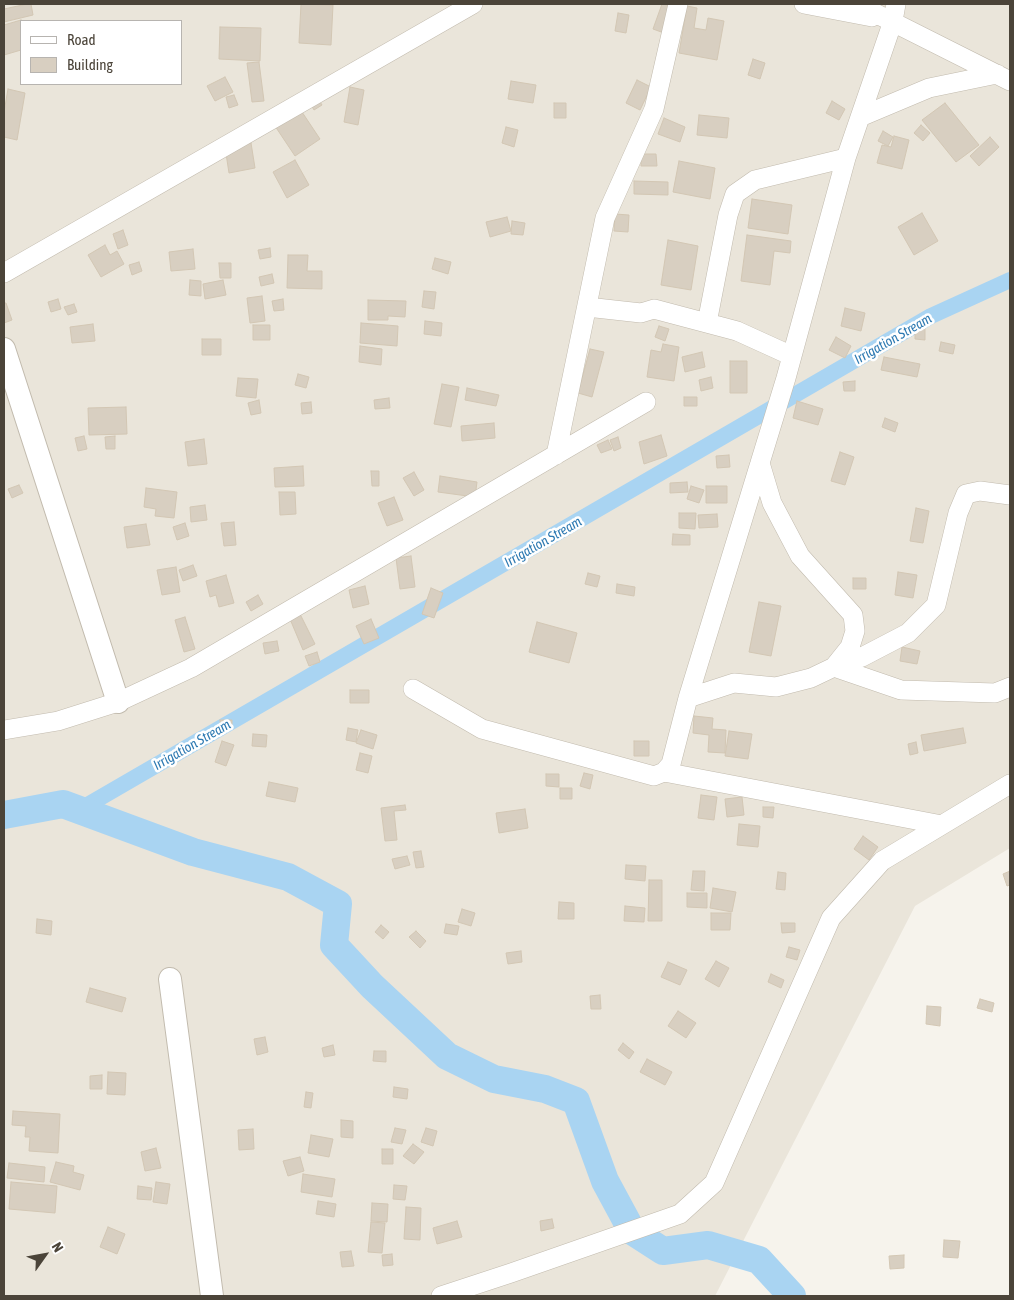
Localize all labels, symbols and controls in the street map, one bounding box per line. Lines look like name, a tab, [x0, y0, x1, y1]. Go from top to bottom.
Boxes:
legend	[20, 20, 182, 85]
text: Road	[67, 31, 96, 48]
text: Building	[67, 56, 113, 73]
water label: Irrigation Stream	[851, 310, 935, 368]
water label: Irrigation Stream	[501, 513, 585, 571]
water label: Irrigation Stream	[150, 716, 234, 774]
north arrow	[20, 1230, 70, 1280]
text: N	[49, 1239, 67, 1255]

